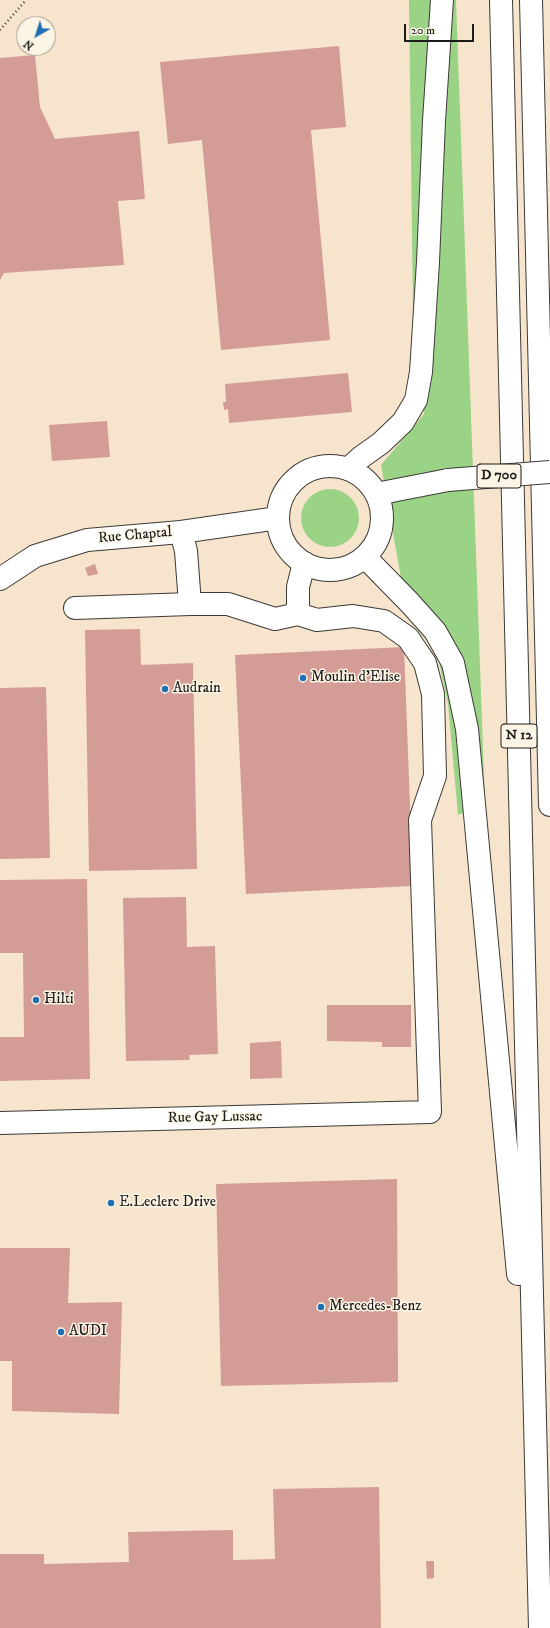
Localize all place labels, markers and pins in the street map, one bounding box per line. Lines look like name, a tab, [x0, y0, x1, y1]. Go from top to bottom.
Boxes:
place label: Moulin d'Elise	[311, 669, 400, 687]
marker: Moulin d'Elise	[298, 673, 308, 683]
place label: Audrain	[173, 680, 221, 698]
marker: Audrain	[160, 684, 170, 694]
place label: Hilti	[44, 991, 74, 1009]
marker: Hilti	[31, 995, 41, 1005]
place label: E.Leclerc Drive	[119, 1194, 216, 1212]
marker: E.Leclerc Drive	[106, 1198, 116, 1208]
place label: Mercedes-Benz	[329, 1298, 422, 1316]
marker: Mercedes-Benz	[316, 1302, 326, 1312]
place label: AUDI	[69, 1323, 107, 1341]
marker: AUDI	[56, 1327, 66, 1337]

